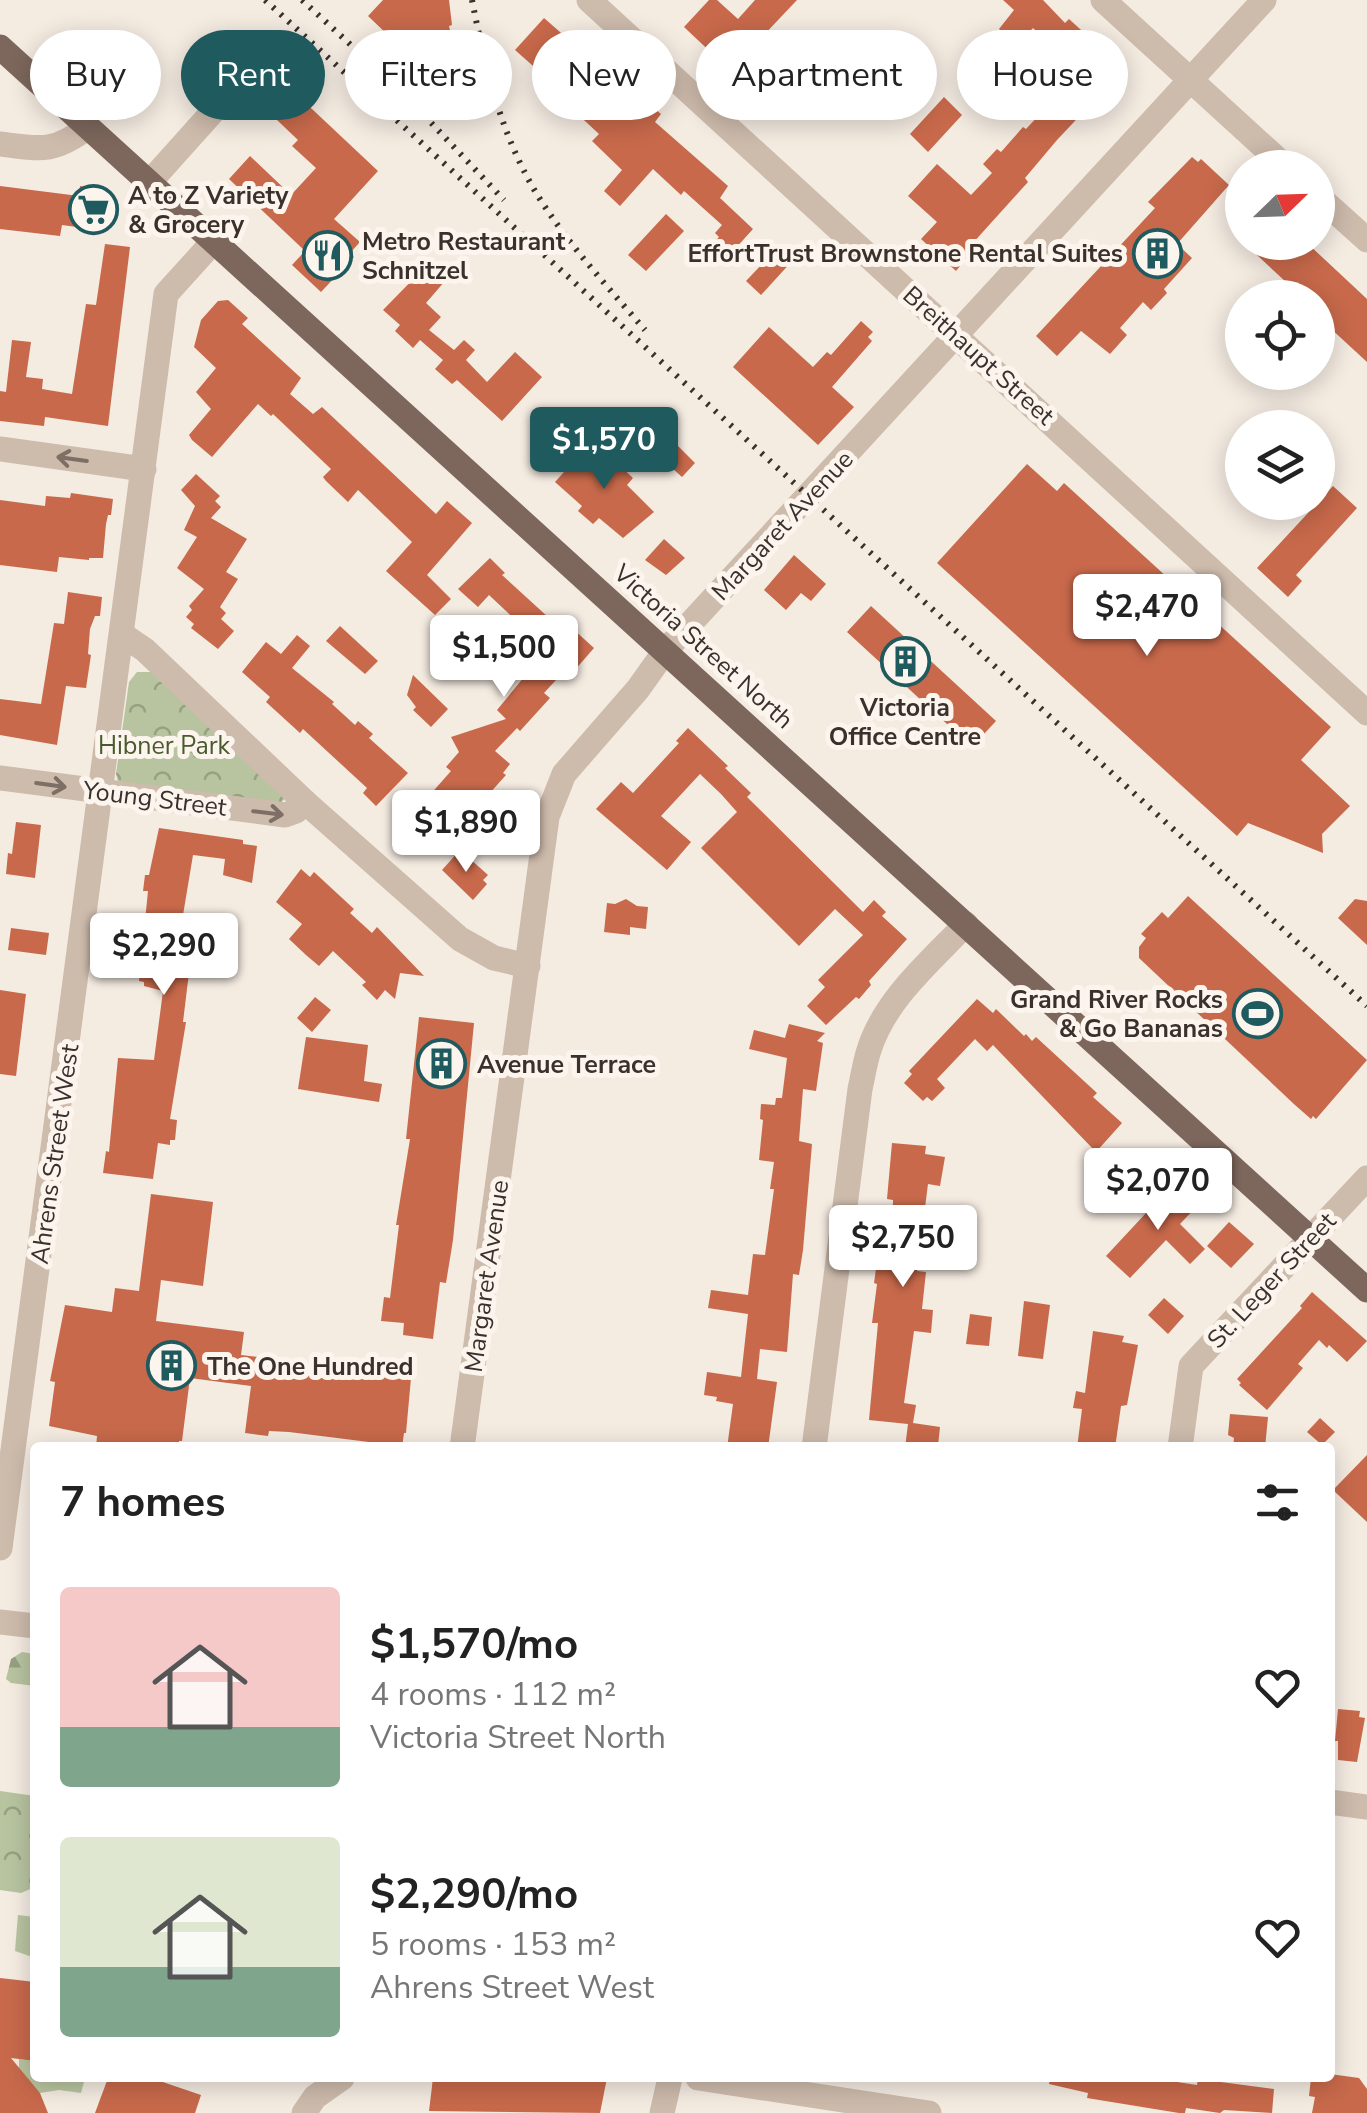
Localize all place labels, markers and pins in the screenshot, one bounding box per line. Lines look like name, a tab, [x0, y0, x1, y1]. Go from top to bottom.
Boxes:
place label: A to Z Variety & Grocery	[128, 179, 289, 242]
supermarket icon: A to Z Variety & Grocery	[67, 183, 119, 235]
place label: Metro Restaurant Schnitzel	[362, 225, 566, 288]
building icon: EffortTrust Brownstone Rental Suites	[1132, 227, 1184, 279]
restaurant icon: Metro Restaurant Schnitzel	[301, 229, 353, 281]
place label: EffortTrust Brownstone Rental Suites	[687, 237, 1123, 271]
pin: $1,570	[523, 407, 685, 492]
pin: $2,470	[1066, 574, 1228, 659]
pin: $1,500	[423, 615, 585, 700]
building icon: Victoria Office Centre	[879, 635, 931, 687]
place label: Victoria Office Centre	[829, 691, 981, 754]
pin: $1,890	[385, 790, 547, 875]
pin: $2,290	[83, 913, 245, 998]
place label: Grand River Rocks & Go Bananas	[1010, 983, 1223, 1046]
sports icon: Grand River Rocks & Go Bananas	[1232, 987, 1284, 1039]
building icon: Avenue Terrace	[416, 1038, 468, 1090]
place label: Avenue Terrace	[477, 1048, 656, 1082]
pin: $2,070	[1077, 1148, 1239, 1233]
pin: $2,750	[822, 1205, 984, 1290]
building icon: The One Hundred	[146, 1340, 198, 1392]
place label: The One Hundred	[207, 1350, 414, 1384]

